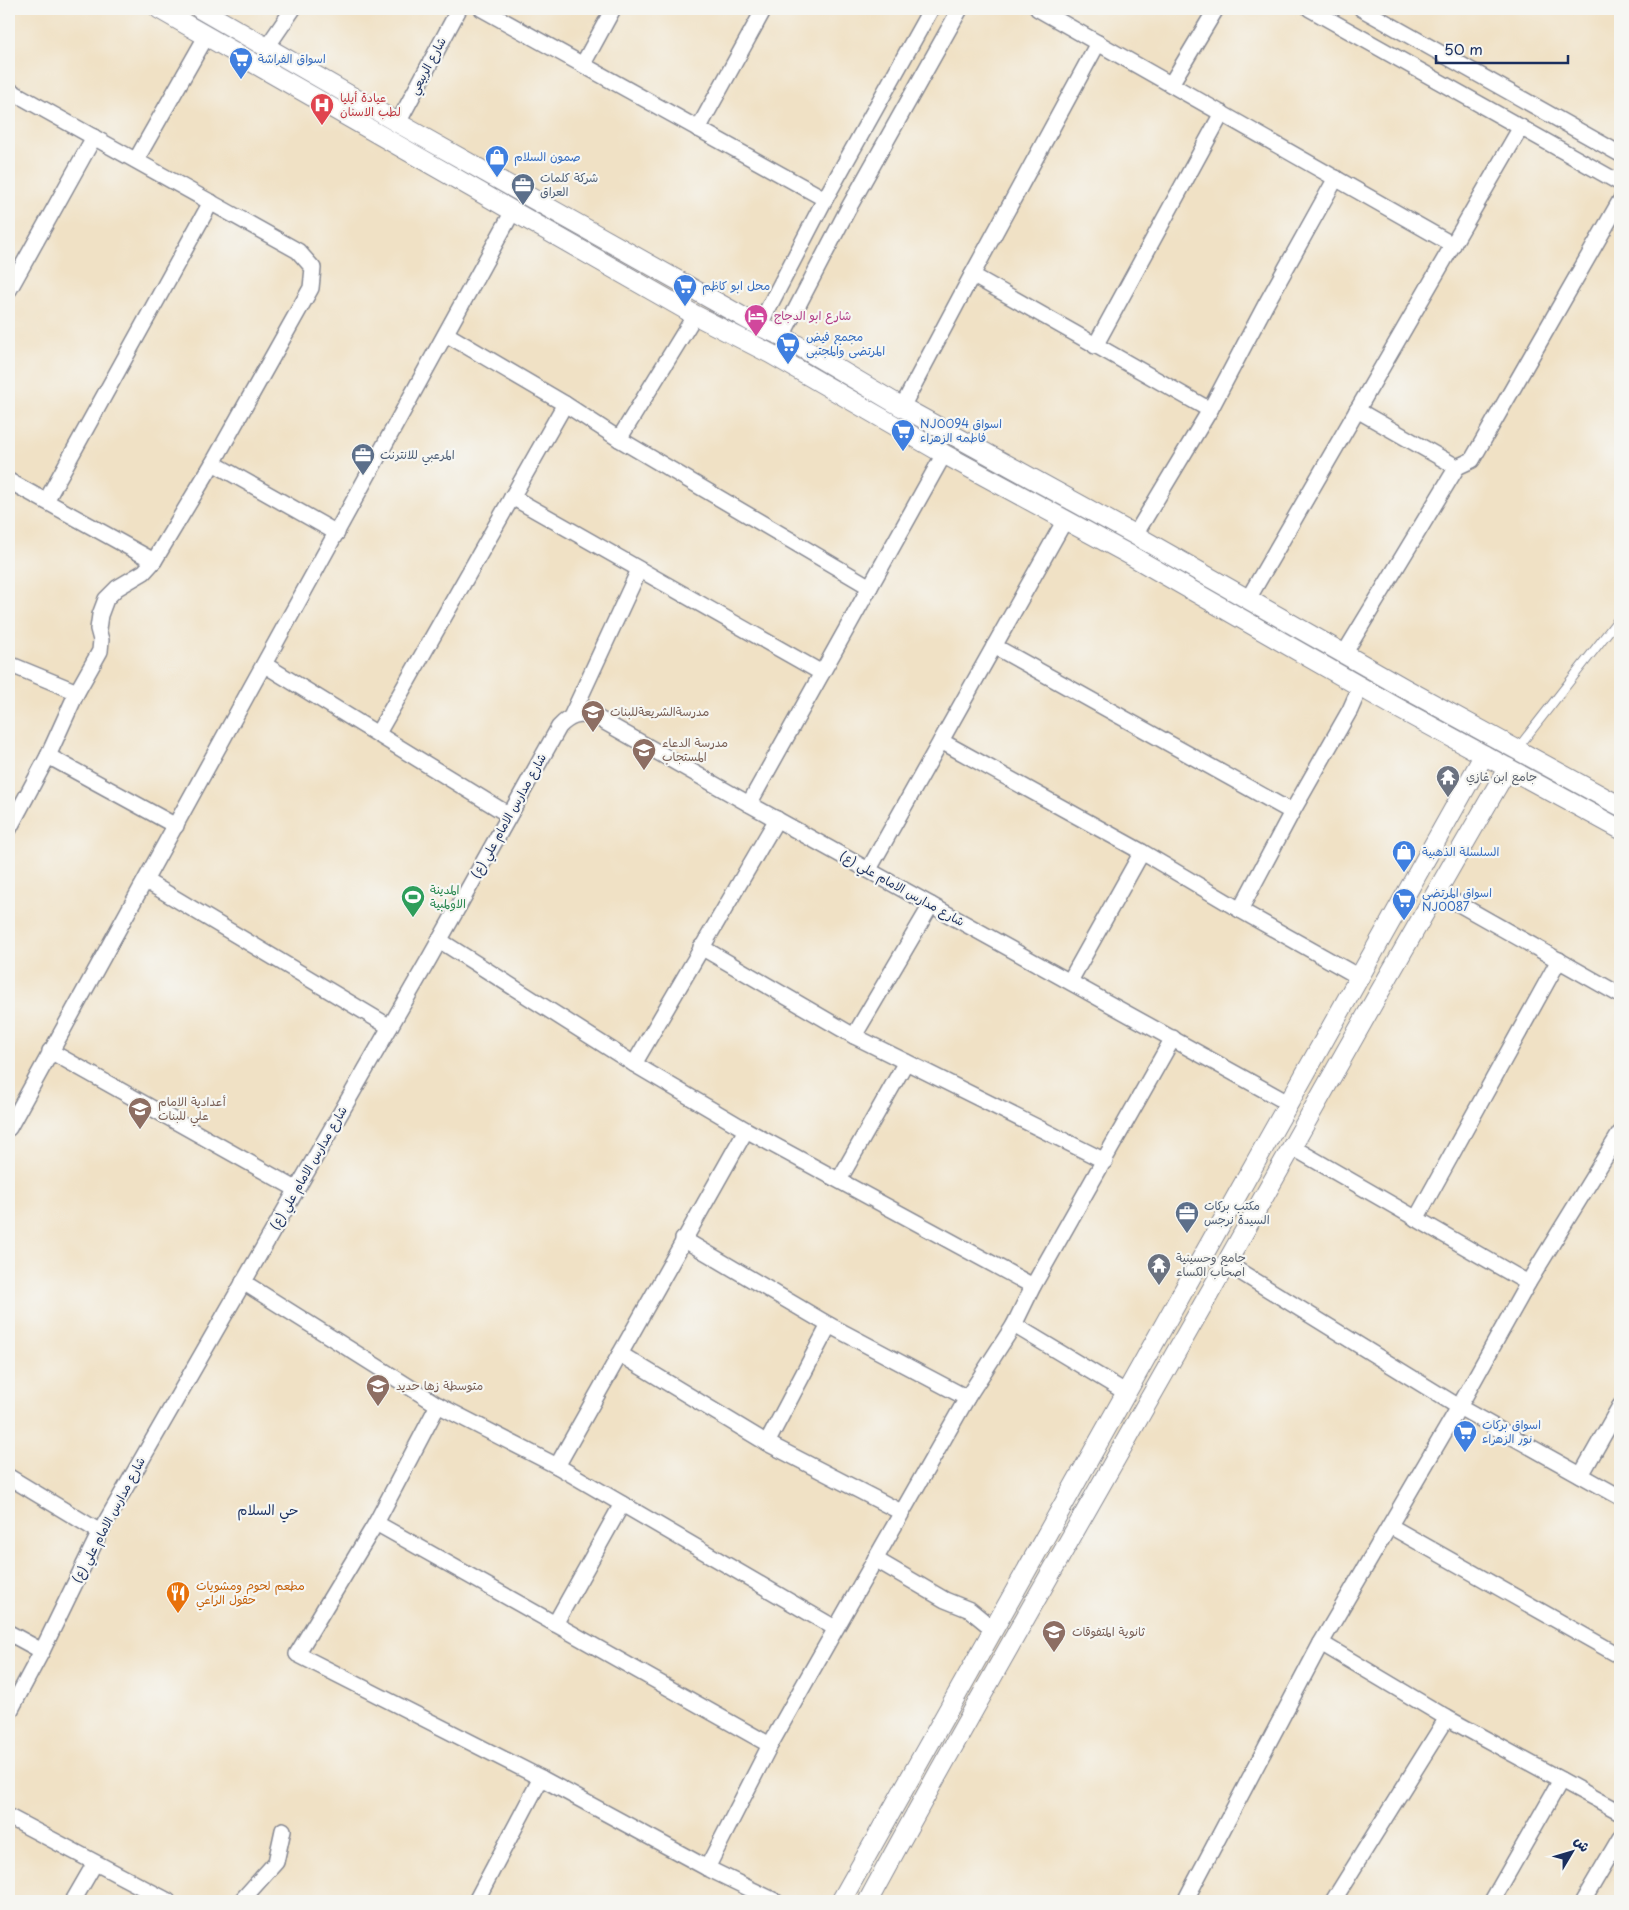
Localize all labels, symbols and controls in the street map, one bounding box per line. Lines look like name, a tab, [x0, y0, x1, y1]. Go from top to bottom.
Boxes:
scale bar	[1436, 32, 1569, 64]
street label: شارع الربيعي	[404, 34, 452, 99]
text: 50 m	[1444, 37, 1483, 60]
supermarket icon: اسواق الفراشة	[228, 46, 254, 80]
place label: اسواق الفراشة	[258, 49, 326, 67]
place label: عيادة أيليا لطب الاسنان	[340, 88, 401, 120]
hospital icon: عيادة أيليا لطب الاسنان	[309, 92, 335, 126]
shop icon: صمون السلام	[484, 144, 510, 178]
place label: صمون السلام	[514, 147, 581, 166]
place label: شركة كلمات العراق	[540, 168, 598, 200]
office icon: شركة كلمات العراق	[510, 172, 536, 206]
supermarket icon: محل ابو كاظم	[672, 273, 698, 307]
place label: محل ابو كاظم	[702, 276, 770, 295]
hotel icon: شارع ابو الدجاج	[743, 303, 769, 337]
place label: شارع ابو الدجاج	[774, 306, 851, 325]
place label: مجمع فيض المرتضى والمجتبى	[806, 327, 885, 359]
supermarket icon: مجمع فيض المرتضى والمجتبى	[775, 331, 801, 365]
place label: NJ0094 اسواق فاطمه الزهراء	[920, 414, 1002, 446]
supermarket icon: NJ0094 اسواق فاطمه الزهراء	[890, 418, 916, 452]
office icon: المرعبي للانترنت	[350, 442, 376, 476]
place label: المرعبي للانترنت	[380, 445, 455, 466]
school or university icon: مدرسةالشريعةللبنات	[580, 699, 606, 733]
place label: مدرسةالشريعةللبنات	[610, 702, 709, 720]
place label: مدرسة الدعاء المستجاب	[662, 733, 728, 765]
school or university icon: مدرسة الدعاء المستجاب	[631, 737, 657, 771]
street label: شارع مدارس الامام علي (ع)	[466, 750, 553, 883]
temple icon: جامع ابن غازي	[1435, 764, 1461, 798]
place label: جامع ابن غازي	[1466, 767, 1537, 786]
shop icon: السلسلة الذهبية	[1391, 839, 1417, 873]
place label: السلسلة الذهبية	[1422, 842, 1500, 860]
street label: شارع مدارس الامام علي (ع)	[835, 846, 968, 933]
place label: المدينة الاولمبية	[430, 880, 466, 912]
place label: اسواق المرتضى NJ0087	[1422, 883, 1492, 915]
sports icon: المدينة الاولمبية	[400, 884, 426, 918]
supermarket icon: اسواق المرتضى NJ0087	[1391, 887, 1417, 921]
place label: أعدادية الامام علي للبنات	[158, 1092, 226, 1127]
school or university icon: أعدادية الامام علي للبنات	[127, 1096, 153, 1130]
street label: شارع مدارس الامام علي (ع)	[265, 1102, 354, 1234]
place label: مكتب بركات السيدة نرجس	[1204, 1196, 1270, 1228]
office icon: مكتب بركات السيدة نرجس	[1174, 1200, 1200, 1234]
place label: جامع وحسينية اصحاب الكساء	[1176, 1248, 1246, 1280]
temple icon: جامع وحسينية اصحاب الكساء	[1146, 1252, 1172, 1286]
school or university icon: متوسطة زها حديد	[365, 1373, 391, 1407]
place label: متوسطة زها حديد	[396, 1376, 483, 1394]
place label: اسواق بركات نور الزهراء	[1482, 1415, 1541, 1447]
supermarket icon: اسواق بركات نور الزهراء	[1452, 1419, 1478, 1453]
street label: شارع مدارس الامام علي (ع)	[67, 1453, 152, 1587]
district label: حي السلام	[237, 1499, 299, 1523]
place label: مطعم لحوم ومشويات حقول الراعي	[196, 1576, 305, 1611]
restaurant icon: مطعم لحوم ومشويات حقول الراعي	[165, 1580, 191, 1614]
school or university icon: ثانوية المتفوقات	[1041, 1619, 1067, 1653]
place label: ثانوية المتفوقات	[1072, 1622, 1145, 1640]
north arrow	[1546, 1828, 1596, 1878]
text: ش	[1570, 1831, 1596, 1856]

